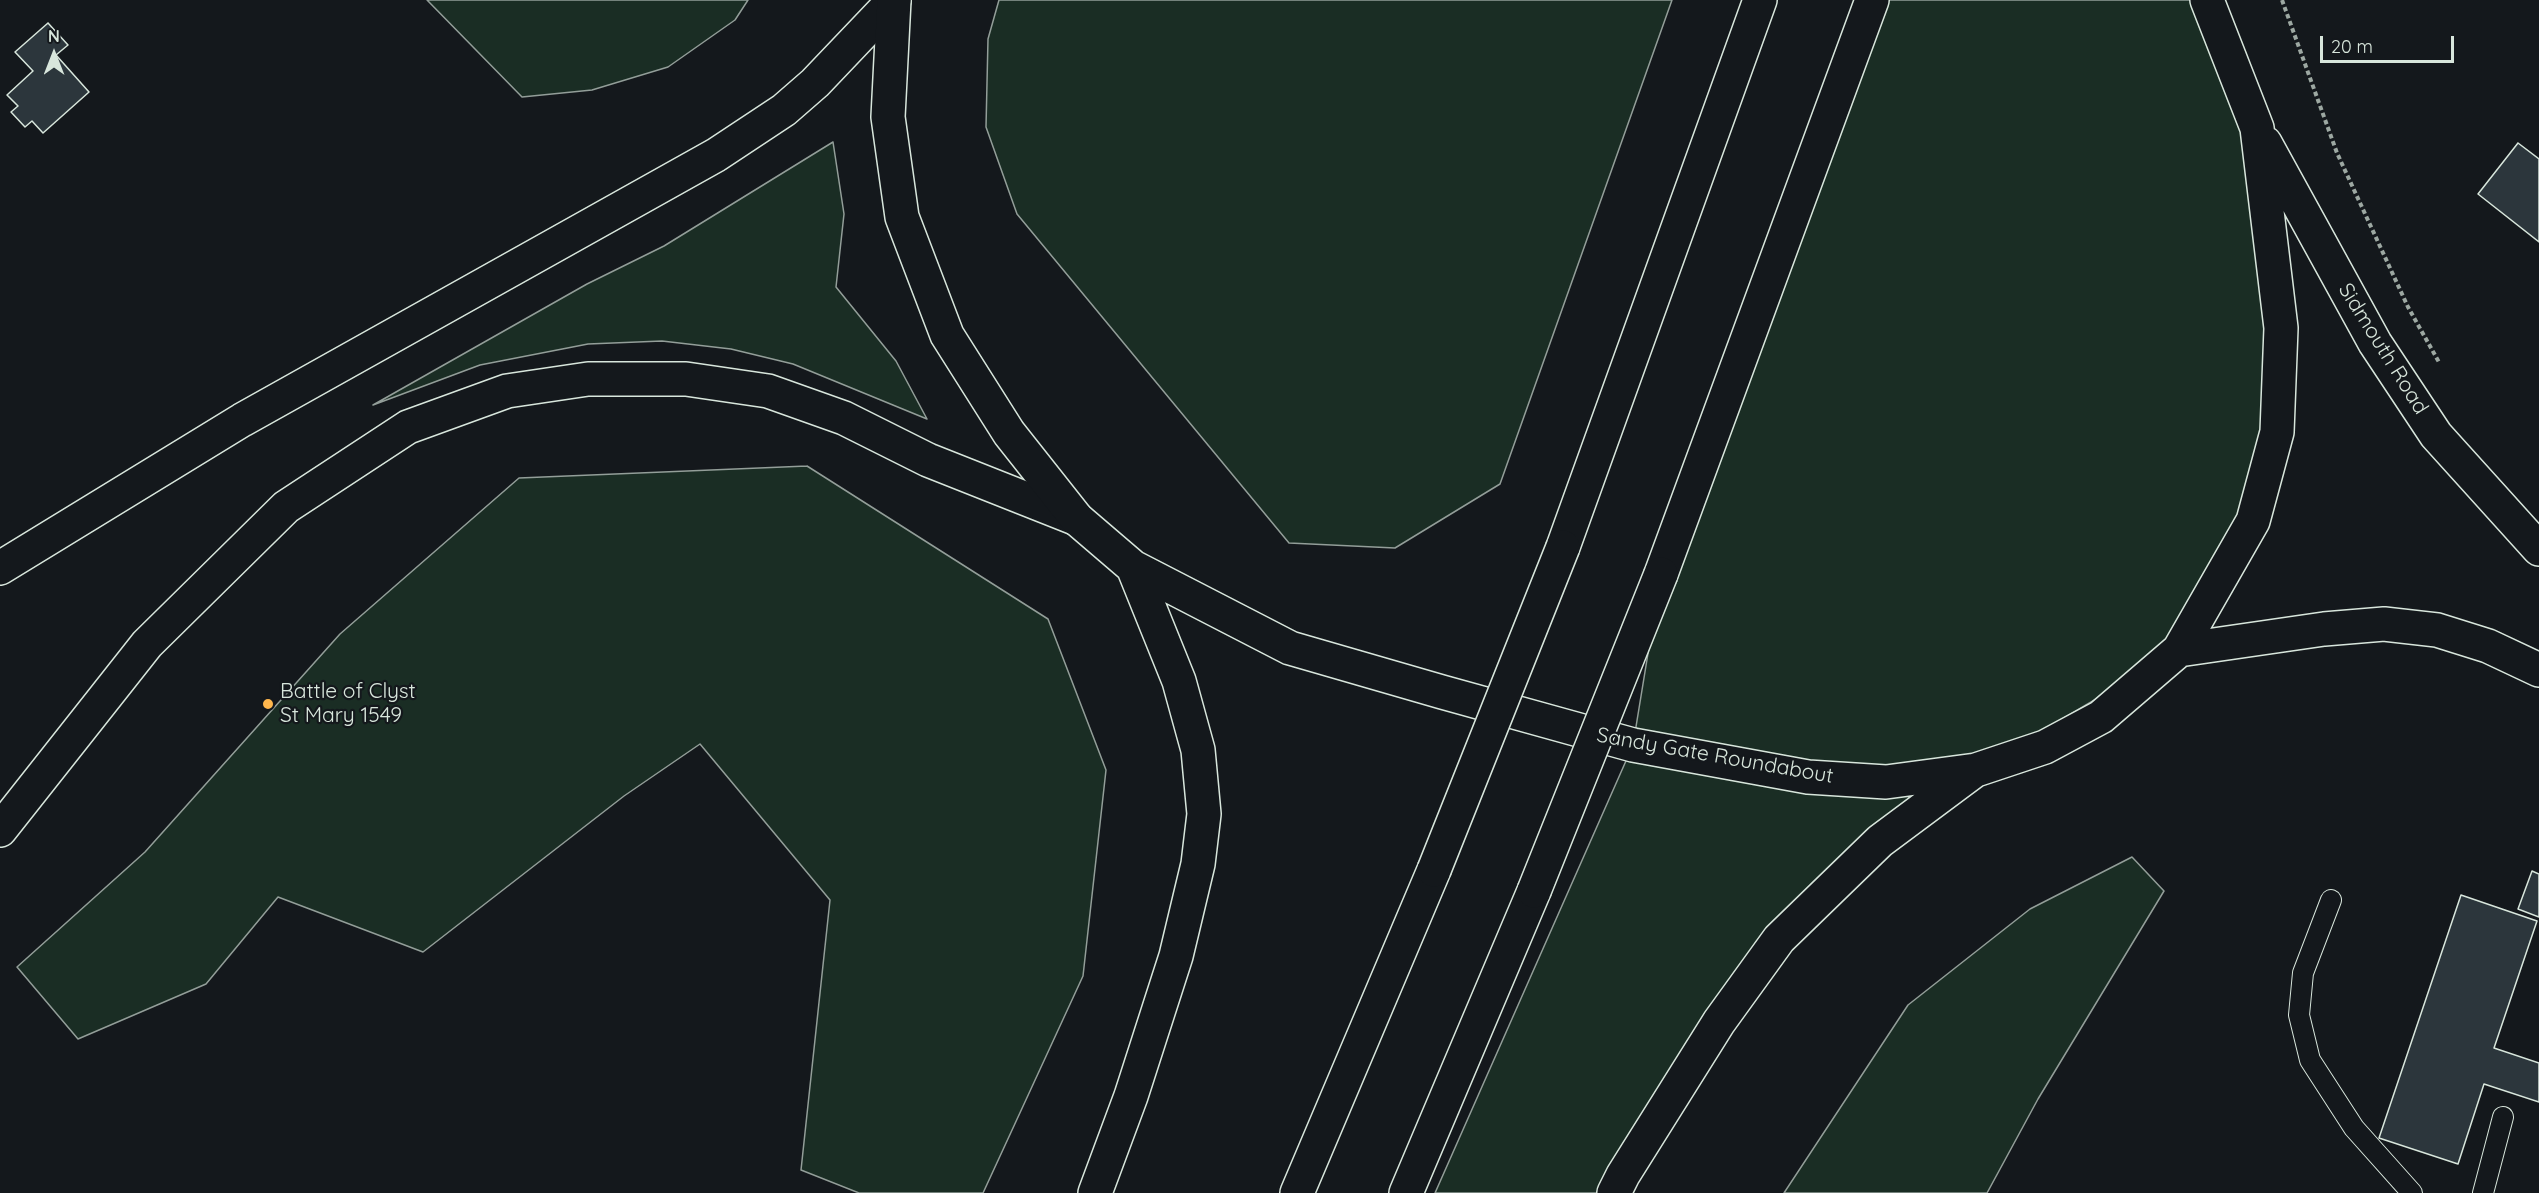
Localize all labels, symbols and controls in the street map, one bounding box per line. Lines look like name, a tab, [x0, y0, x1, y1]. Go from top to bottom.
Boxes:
north arrow	[24, 24, 84, 84]
scale bar	[2323, 24, 2456, 62]
text: N	[48, 26, 60, 46]
text: 20 m	[2331, 35, 2373, 58]
street label: Sidmouth Road	[2333, 279, 2433, 419]
place label: Battle of Clyst St Mary 1549	[280, 679, 416, 729]
marker: Battle of Clyst St Mary 1549	[261, 697, 275, 711]
street label: Sandy Gate Roundabout	[1595, 723, 1835, 789]

